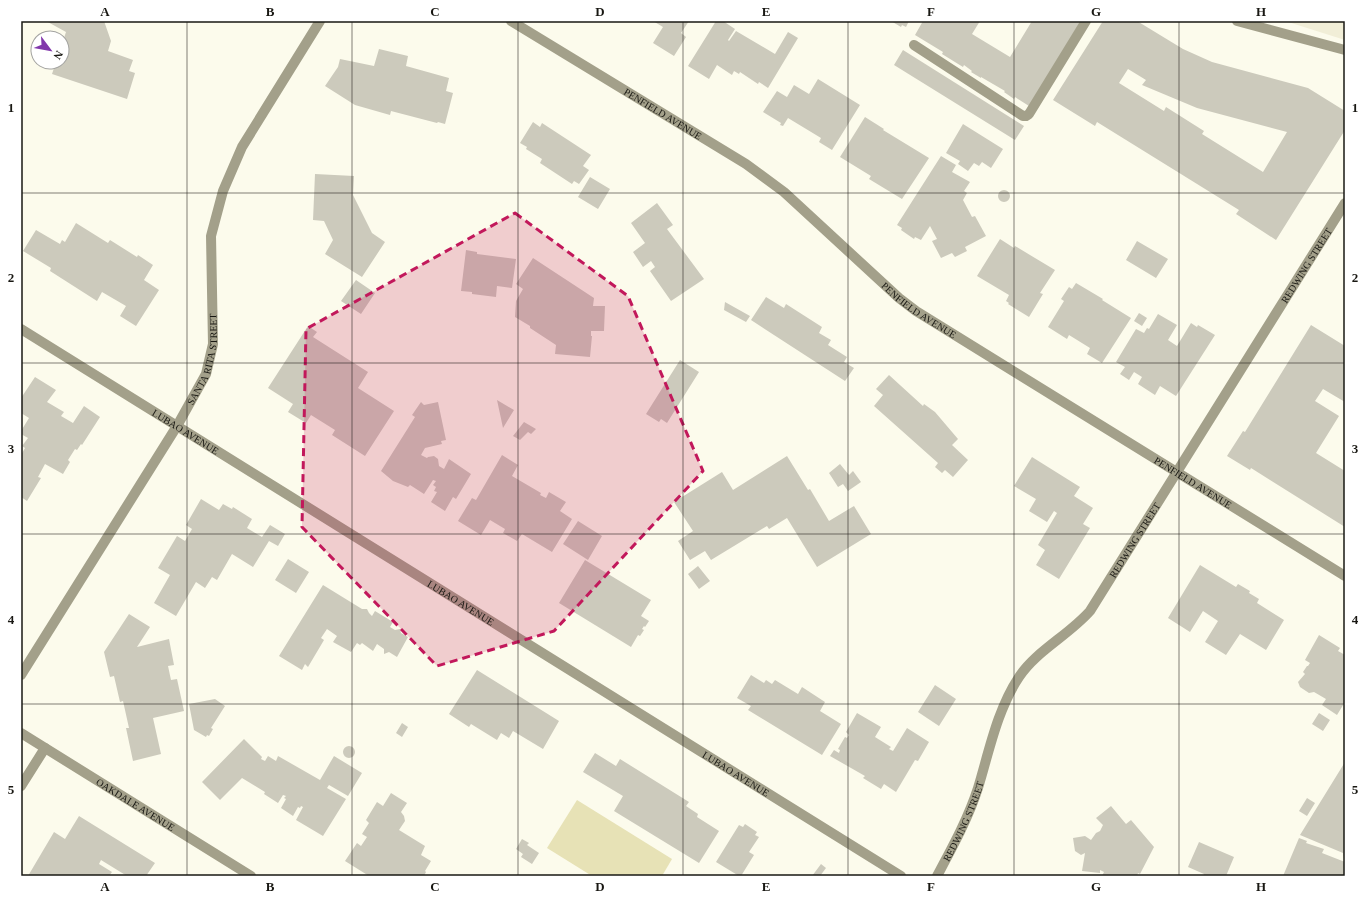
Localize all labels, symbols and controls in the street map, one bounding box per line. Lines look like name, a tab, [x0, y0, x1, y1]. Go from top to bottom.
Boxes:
text: A	[100, 4, 110, 19]
text: B	[266, 4, 275, 19]
text: C	[430, 4, 440, 19]
text: D	[595, 4, 605, 19]
text: E	[762, 4, 770, 19]
text: F	[927, 4, 935, 19]
text: G	[1091, 4, 1101, 19]
text: H	[1256, 4, 1266, 19]
north arrow	[30, 30, 70, 70]
text: N	[51, 49, 66, 62]
street label: PENFIELD AVENUE	[622, 86, 704, 142]
text: 1	[8, 100, 14, 115]
text: 1	[1352, 100, 1358, 115]
street label: REDWING STREET	[1279, 226, 1334, 305]
text: 2	[8, 270, 14, 285]
text: 2	[1352, 270, 1358, 285]
street label: PENFIELD AVENUE	[879, 280, 958, 341]
street label: SANTA RITA STREET	[185, 313, 219, 407]
street label: LUBAO AVENUE	[150, 407, 221, 457]
text: 3	[8, 441, 15, 456]
text: 3	[1352, 441, 1359, 456]
street label: PENFIELD AVENUE	[1152, 455, 1234, 511]
street label: REDWING STREET	[1107, 501, 1162, 580]
street label: LUBAO AVENUE	[425, 578, 496, 628]
text: 4	[8, 612, 15, 627]
text: 4	[1352, 612, 1359, 627]
street label: LUBAO AVENUE	[701, 749, 771, 799]
street label: OAKDALE AVENUE	[94, 776, 177, 833]
street label: REDWING STREET	[941, 780, 986, 863]
text: 5	[8, 782, 15, 797]
text: 5	[1352, 782, 1359, 797]
text: A	[100, 879, 110, 894]
text: B	[266, 879, 275, 894]
text: C	[430, 879, 440, 894]
text: D	[595, 879, 605, 894]
text: E	[762, 879, 770, 894]
text: F	[927, 879, 935, 894]
text: G	[1091, 879, 1101, 894]
text: H	[1256, 879, 1266, 894]

